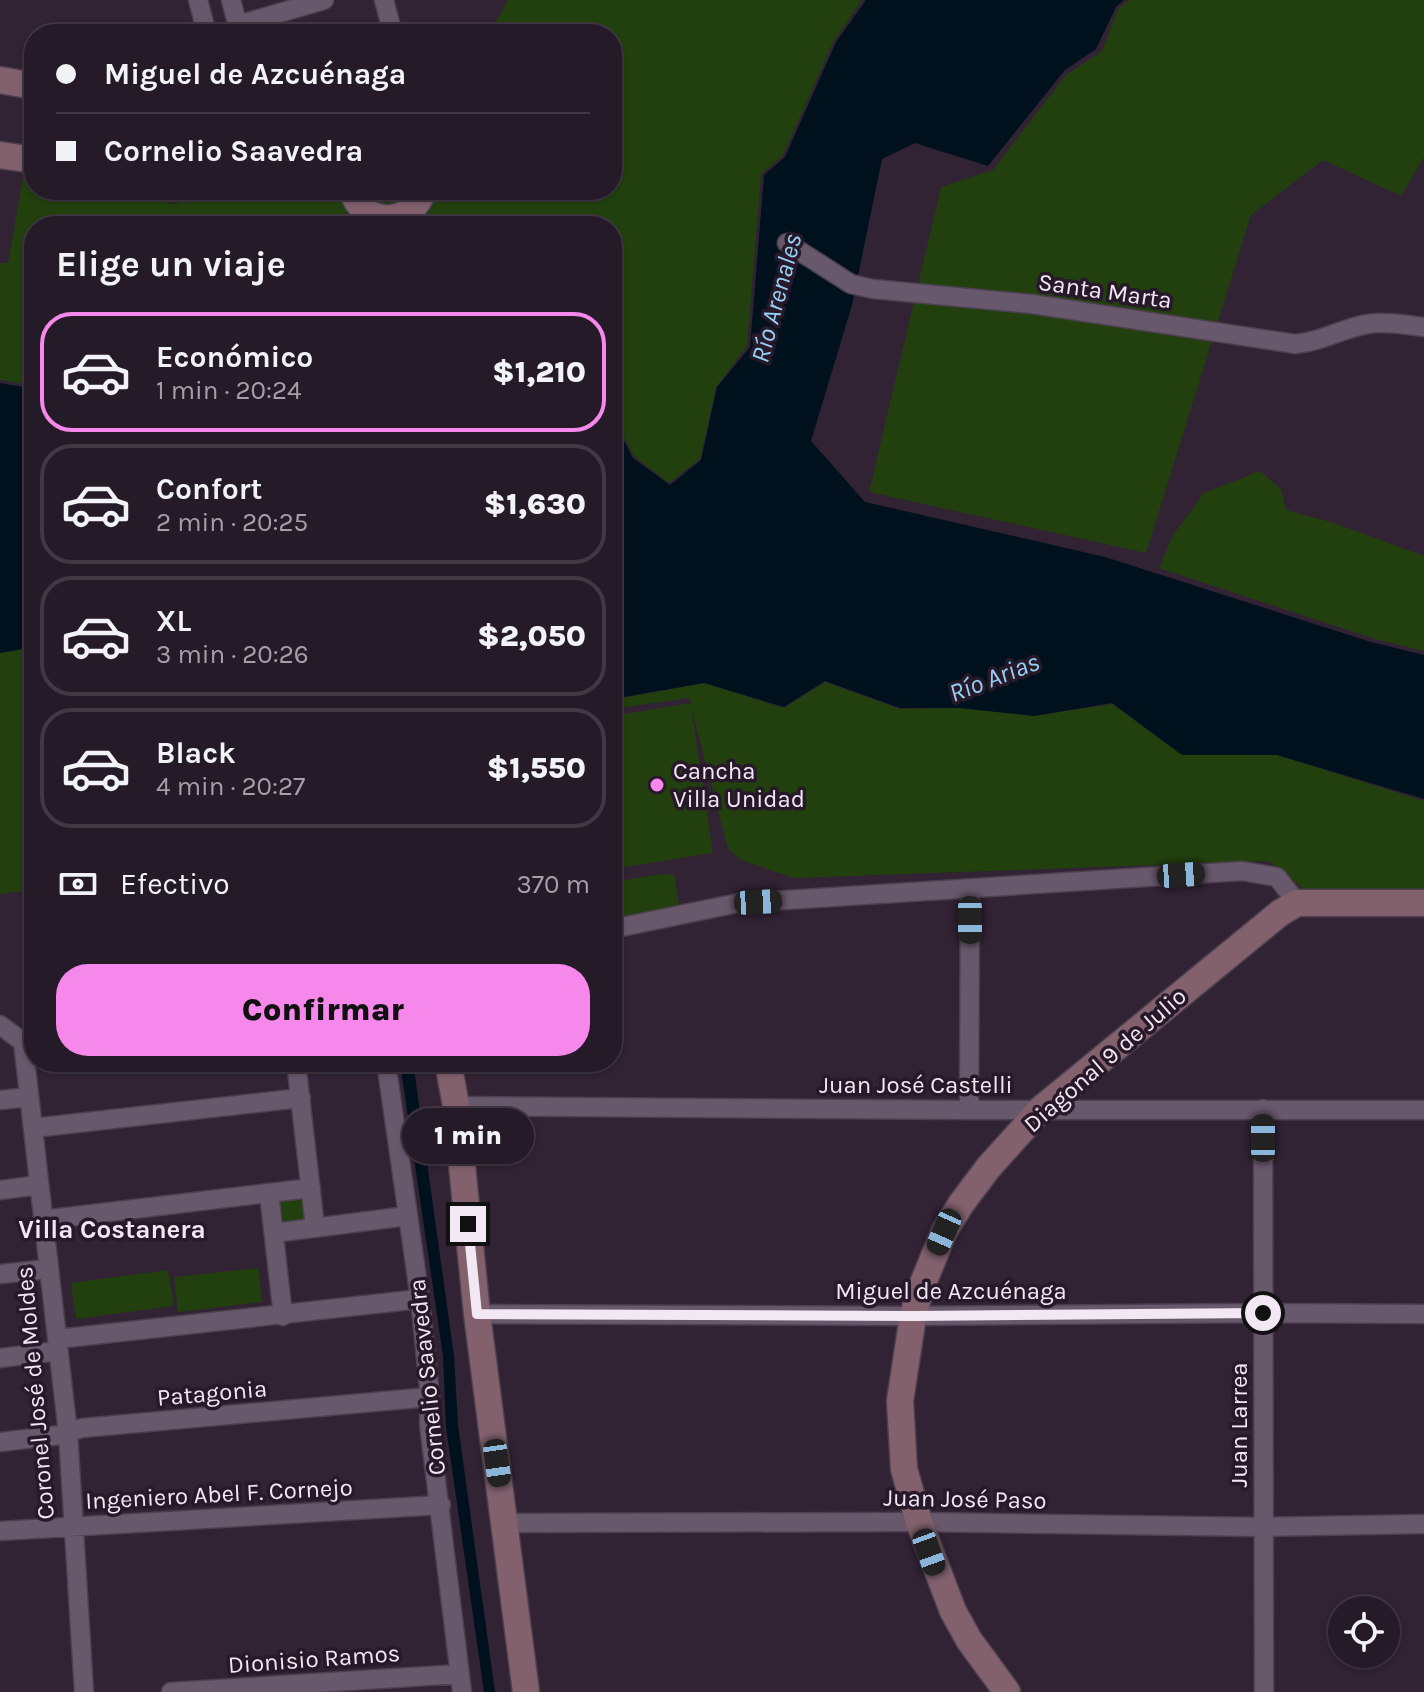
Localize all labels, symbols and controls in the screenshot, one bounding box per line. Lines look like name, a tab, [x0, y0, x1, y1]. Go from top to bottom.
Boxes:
text: Miguel de Azcuénaga	[104, 56, 406, 92]
text: Cornelio Saavedra	[104, 133, 363, 169]
water label: Río Arenales	[744, 230, 809, 366]
text: Elige un viaje	[56, 243, 286, 285]
street label: Santa Marta	[1036, 268, 1174, 314]
icon: car	[60, 336, 132, 408]
text: Económico	[156, 339, 313, 375]
text: $1,210	[492, 354, 586, 390]
text: 1 min · 20:24	[156, 375, 302, 406]
icon: car	[60, 468, 132, 540]
text: Confort	[156, 471, 262, 507]
text: $1,630	[484, 486, 586, 522]
text: 2 min · 20:25	[156, 507, 308, 538]
icon: car	[60, 600, 132, 672]
text: XL	[156, 603, 191, 639]
text: $2,050	[477, 618, 586, 654]
text: 3 min · 20:26	[156, 639, 309, 670]
water label: Río Arias	[945, 646, 1044, 709]
icon: car	[60, 732, 132, 804]
text: Black	[156, 735, 236, 771]
text: $1,550	[487, 750, 586, 786]
place label: Cancha Villa Unidad	[673, 757, 805, 813]
text: 4 min · 20:27	[156, 771, 305, 802]
marker: Cancha Villa Unidad	[648, 776, 666, 794]
car	[1156, 861, 1206, 889]
icon: cash	[56, 862, 100, 906]
text: Efectivo	[120, 866, 230, 902]
text: 370 m	[517, 869, 590, 900]
car	[733, 889, 783, 915]
car	[958, 896, 982, 944]
button: Confirmar	[56, 964, 590, 1056]
street label: Diagonal 9 de Julio	[1018, 982, 1192, 1138]
street label: Juan José Castelli	[819, 1071, 1013, 1099]
callout: 1 min	[402, 1108, 534, 1164]
car	[1251, 1114, 1275, 1162]
text: 1 min	[434, 1120, 502, 1151]
car	[923, 1205, 965, 1259]
route end	[450, 1206, 486, 1242]
district label: Villa Costanera	[18, 1214, 206, 1245]
street label: Coronel José de Moldes	[10, 1265, 60, 1521]
street label: Cornelio Saavedra	[403, 1277, 451, 1477]
street label: Miguel de Azcuénaga	[835, 1277, 1067, 1305]
route start	[1245, 1295, 1281, 1331]
street label: Juan Larrea	[1225, 1363, 1253, 1487]
street label: Patagonia	[156, 1374, 268, 1412]
car	[482, 1438, 512, 1488]
street label: Ingeniero Abel F. Cornejo	[85, 1473, 353, 1515]
street label: Juan José Paso	[883, 1484, 1047, 1514]
car	[910, 1525, 948, 1579]
map controls	[1328, 1596, 1400, 1668]
button: locate	[1328, 1596, 1400, 1668]
street label: Dionisio Ramos	[227, 1639, 401, 1679]

